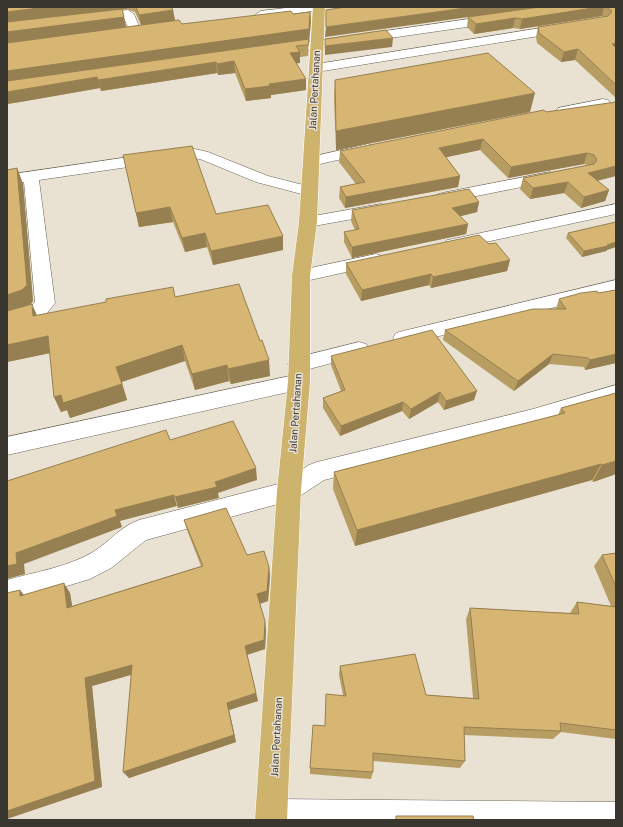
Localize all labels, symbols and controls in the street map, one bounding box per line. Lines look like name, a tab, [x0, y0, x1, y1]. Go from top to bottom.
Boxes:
street label: Jalan Pertahanan	[306, 50, 322, 130]
street label: Jalan Pertahanan	[286, 373, 304, 453]
street label: Jalan Pertahanan	[268, 697, 284, 777]

